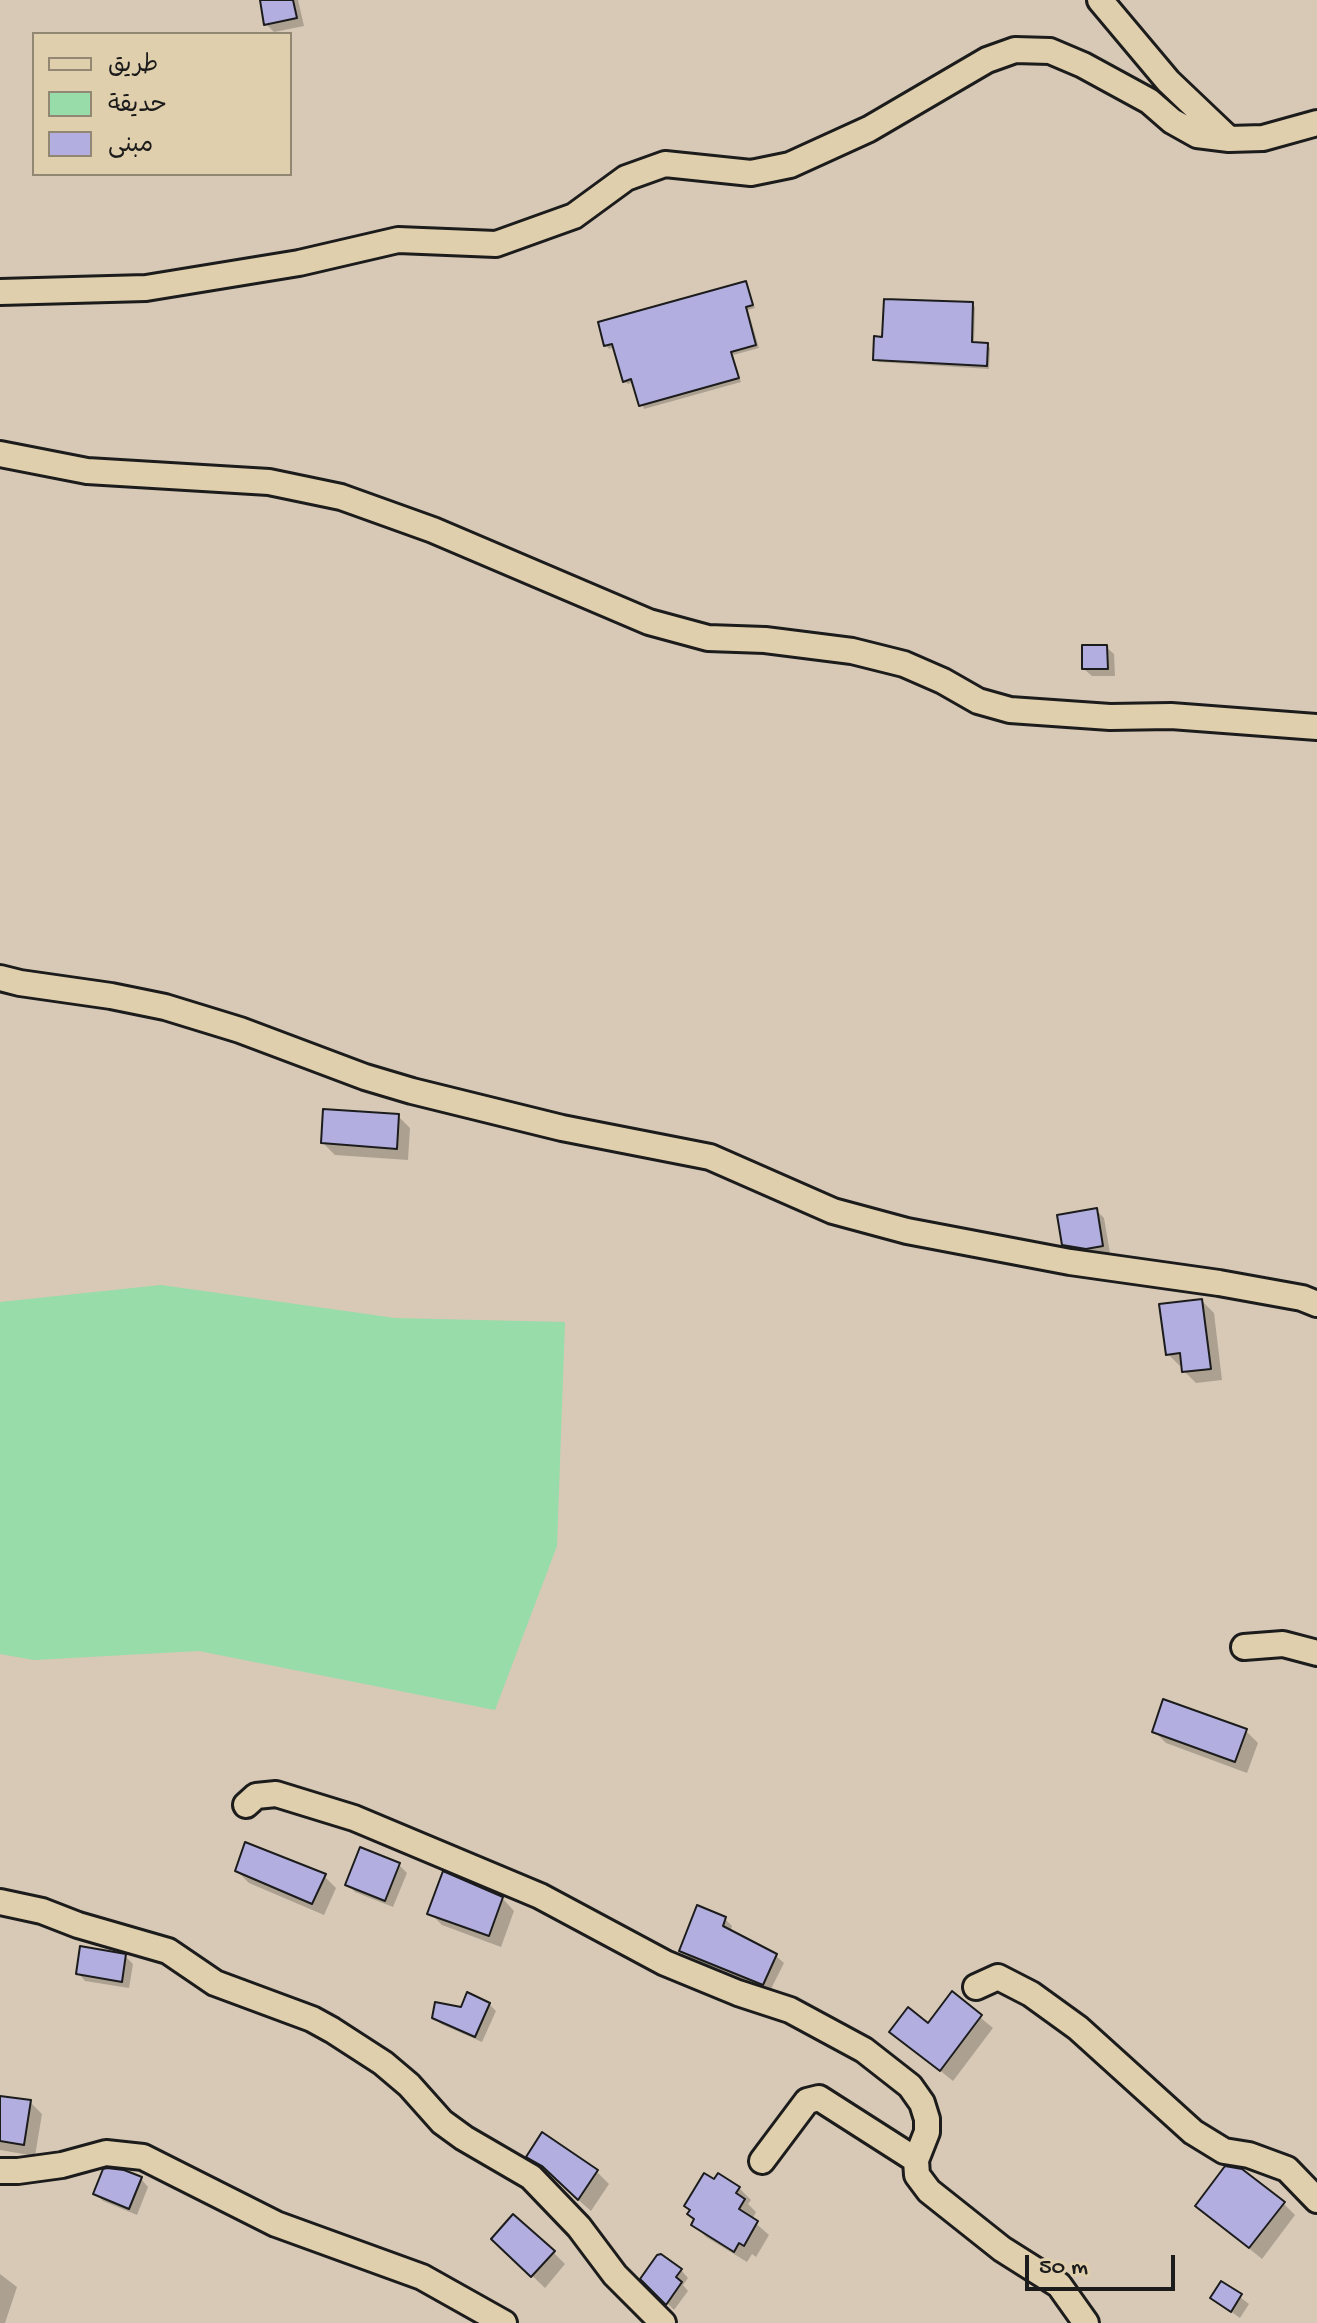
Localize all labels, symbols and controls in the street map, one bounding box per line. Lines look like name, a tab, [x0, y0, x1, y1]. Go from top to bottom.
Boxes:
legend	[32, 32, 292, 176]
text: طريق	[108, 52, 158, 81]
text: حديقة	[108, 92, 167, 121]
text: مبنى	[108, 132, 153, 161]
scale bar	[1029, 2239, 1179, 2289]
text: 50 m	[1039, 2254, 1088, 2283]

